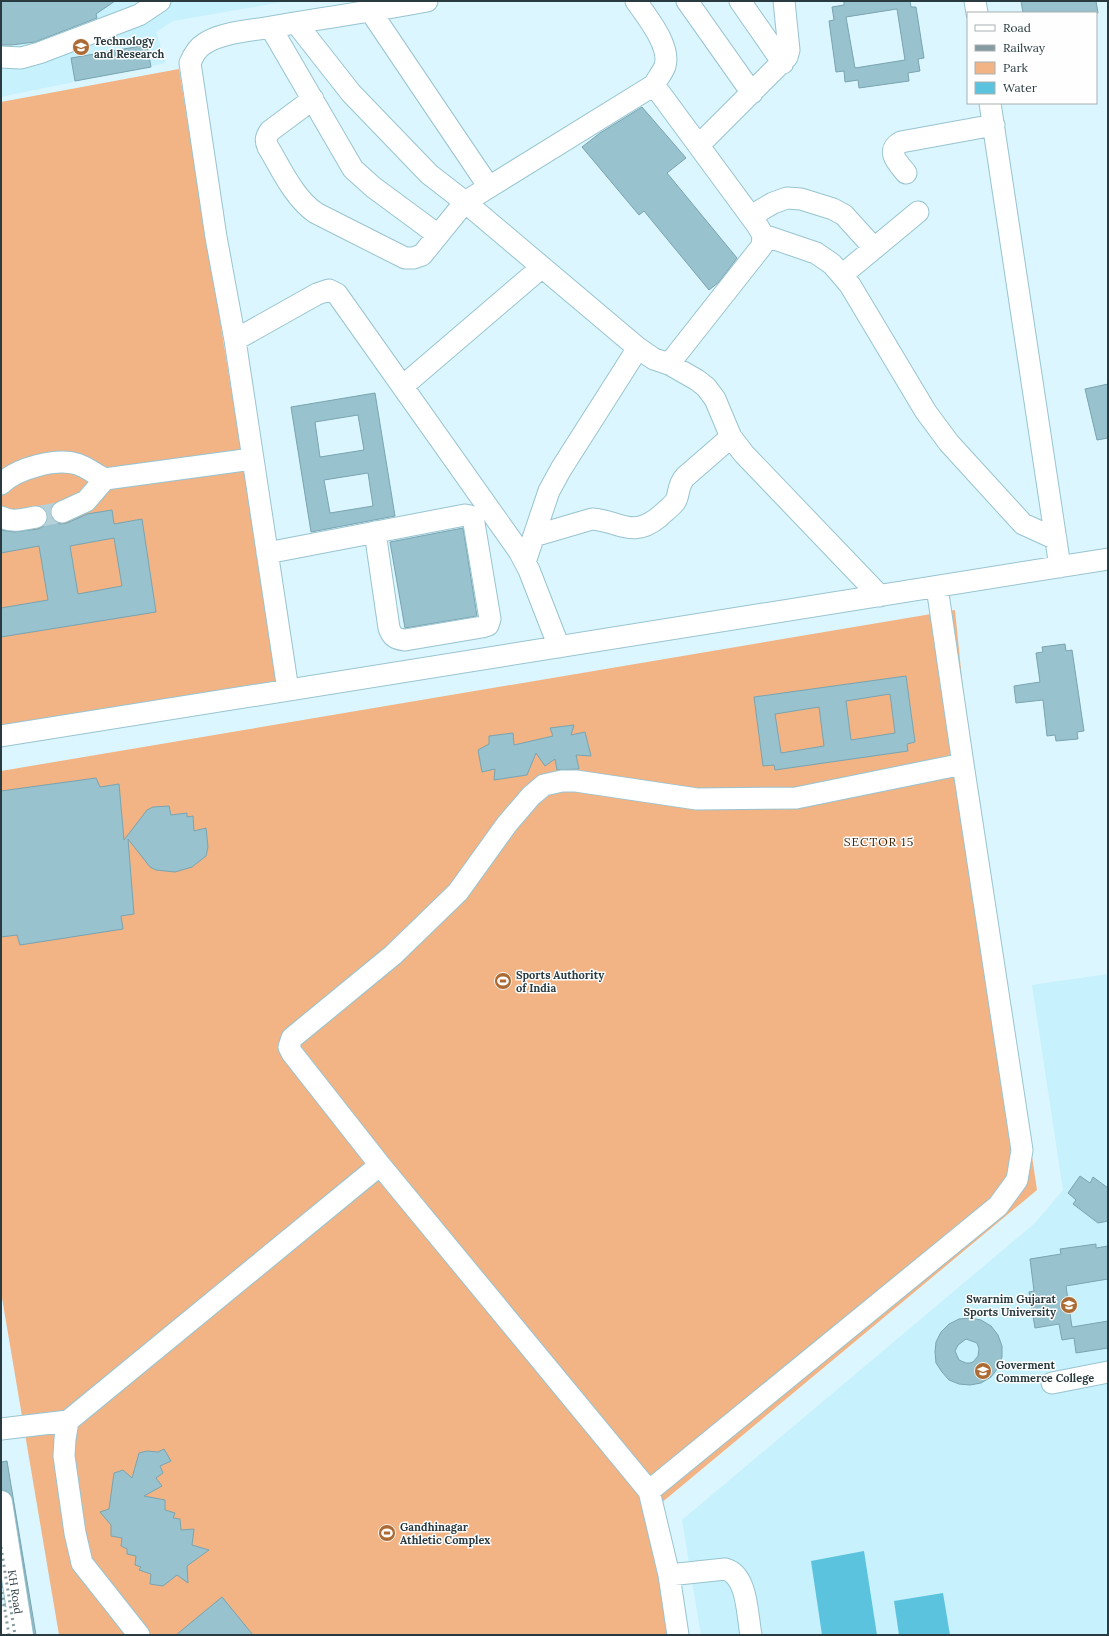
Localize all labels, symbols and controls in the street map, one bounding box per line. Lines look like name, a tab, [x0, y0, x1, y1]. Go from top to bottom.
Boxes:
legend	[967, 12, 1097, 104]
text: Road	[1003, 20, 1031, 35]
place label: Technology and Research	[94, 34, 164, 61]
school or university icon: Technology and Research	[71, 37, 91, 57]
text: Railway	[1003, 40, 1046, 55]
text: Park	[1003, 60, 1029, 75]
text: Water	[1003, 80, 1038, 95]
district label: SECTOR 15	[844, 834, 914, 849]
place label: Sports Authority of India	[516, 968, 605, 995]
sports icon: Sports Authority of India	[493, 971, 513, 991]
place label: Swarnim Gujarat Sports University	[964, 1292, 1057, 1319]
school or university icon: Swarnim Gujarat Sports University	[1059, 1295, 1079, 1315]
place label: Goverment Commerce College	[996, 1358, 1094, 1385]
school or university icon: Goverment Commerce College	[973, 1361, 993, 1381]
place label: Gandhinagar Athletic Complex	[400, 1520, 490, 1547]
sports icon: Gandhinagar Athletic Complex	[377, 1523, 397, 1543]
street label: KH Road	[5, 1569, 26, 1615]

